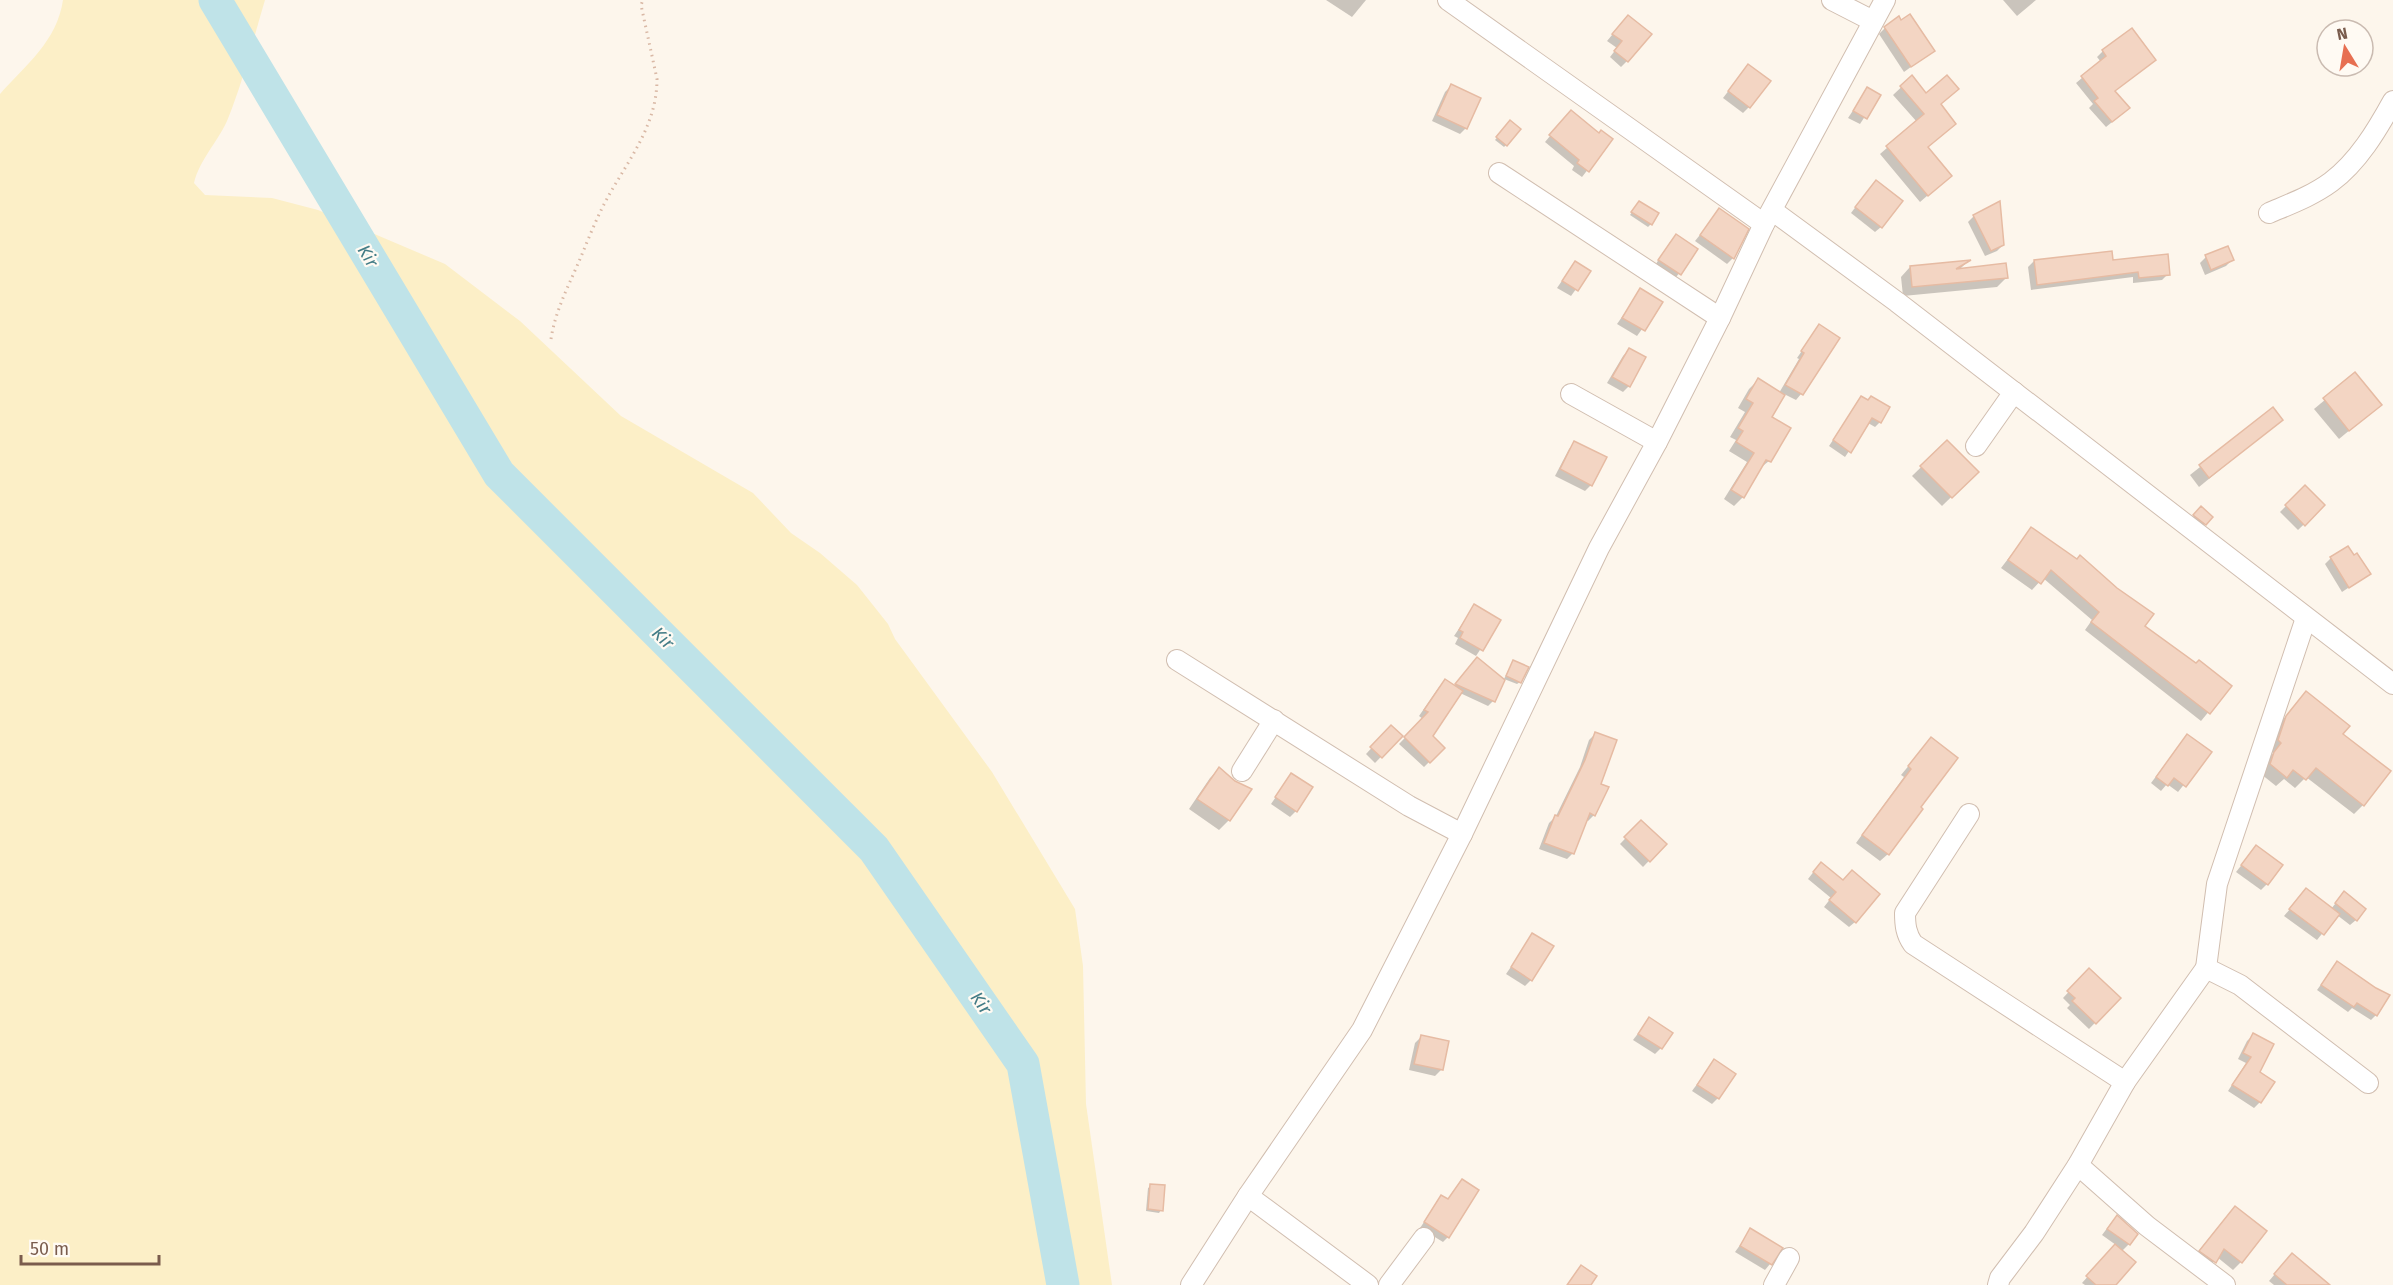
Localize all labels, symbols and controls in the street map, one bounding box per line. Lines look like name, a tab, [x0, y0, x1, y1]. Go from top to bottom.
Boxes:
north arrow	[2315, 18, 2375, 78]
text: N	[2335, 23, 2349, 44]
water label: Kir	[353, 241, 384, 272]
water label: Kir	[647, 622, 679, 654]
water label: Kir	[966, 988, 997, 1019]
scale bar	[21, 1228, 159, 1266]
text: 50 m	[30, 1238, 69, 1260]

